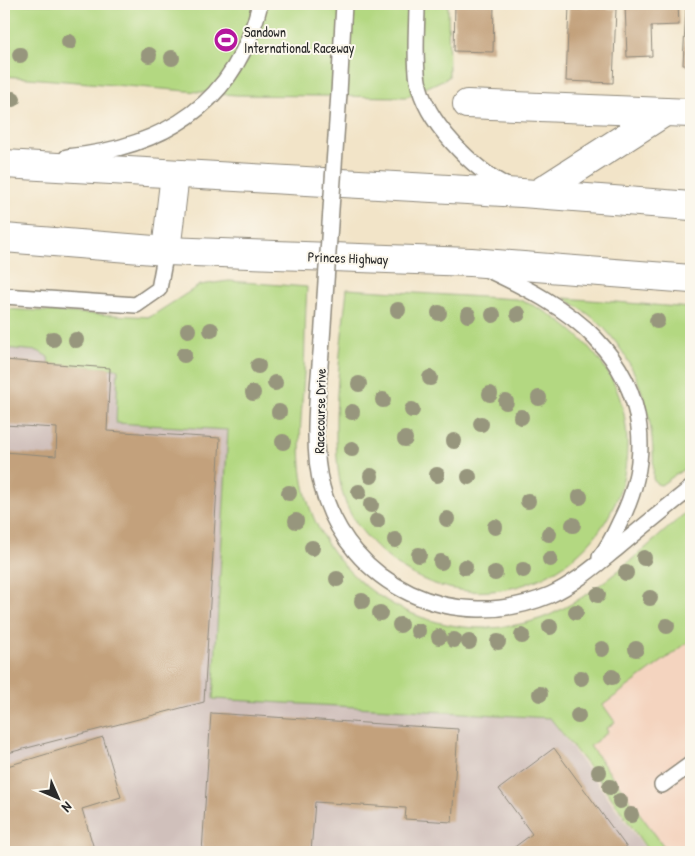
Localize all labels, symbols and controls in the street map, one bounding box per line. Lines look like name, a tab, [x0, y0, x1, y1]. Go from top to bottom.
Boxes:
place label: Sandown International Raceway	[244, 22, 354, 58]
sports icon: Sandown International Raceway	[213, 27, 239, 53]
street label: Princes Highway	[307, 247, 389, 269]
street label: Racecourse Drive	[309, 368, 330, 454]
north arrow	[32, 774, 82, 824]
text: N	[58, 798, 77, 817]

